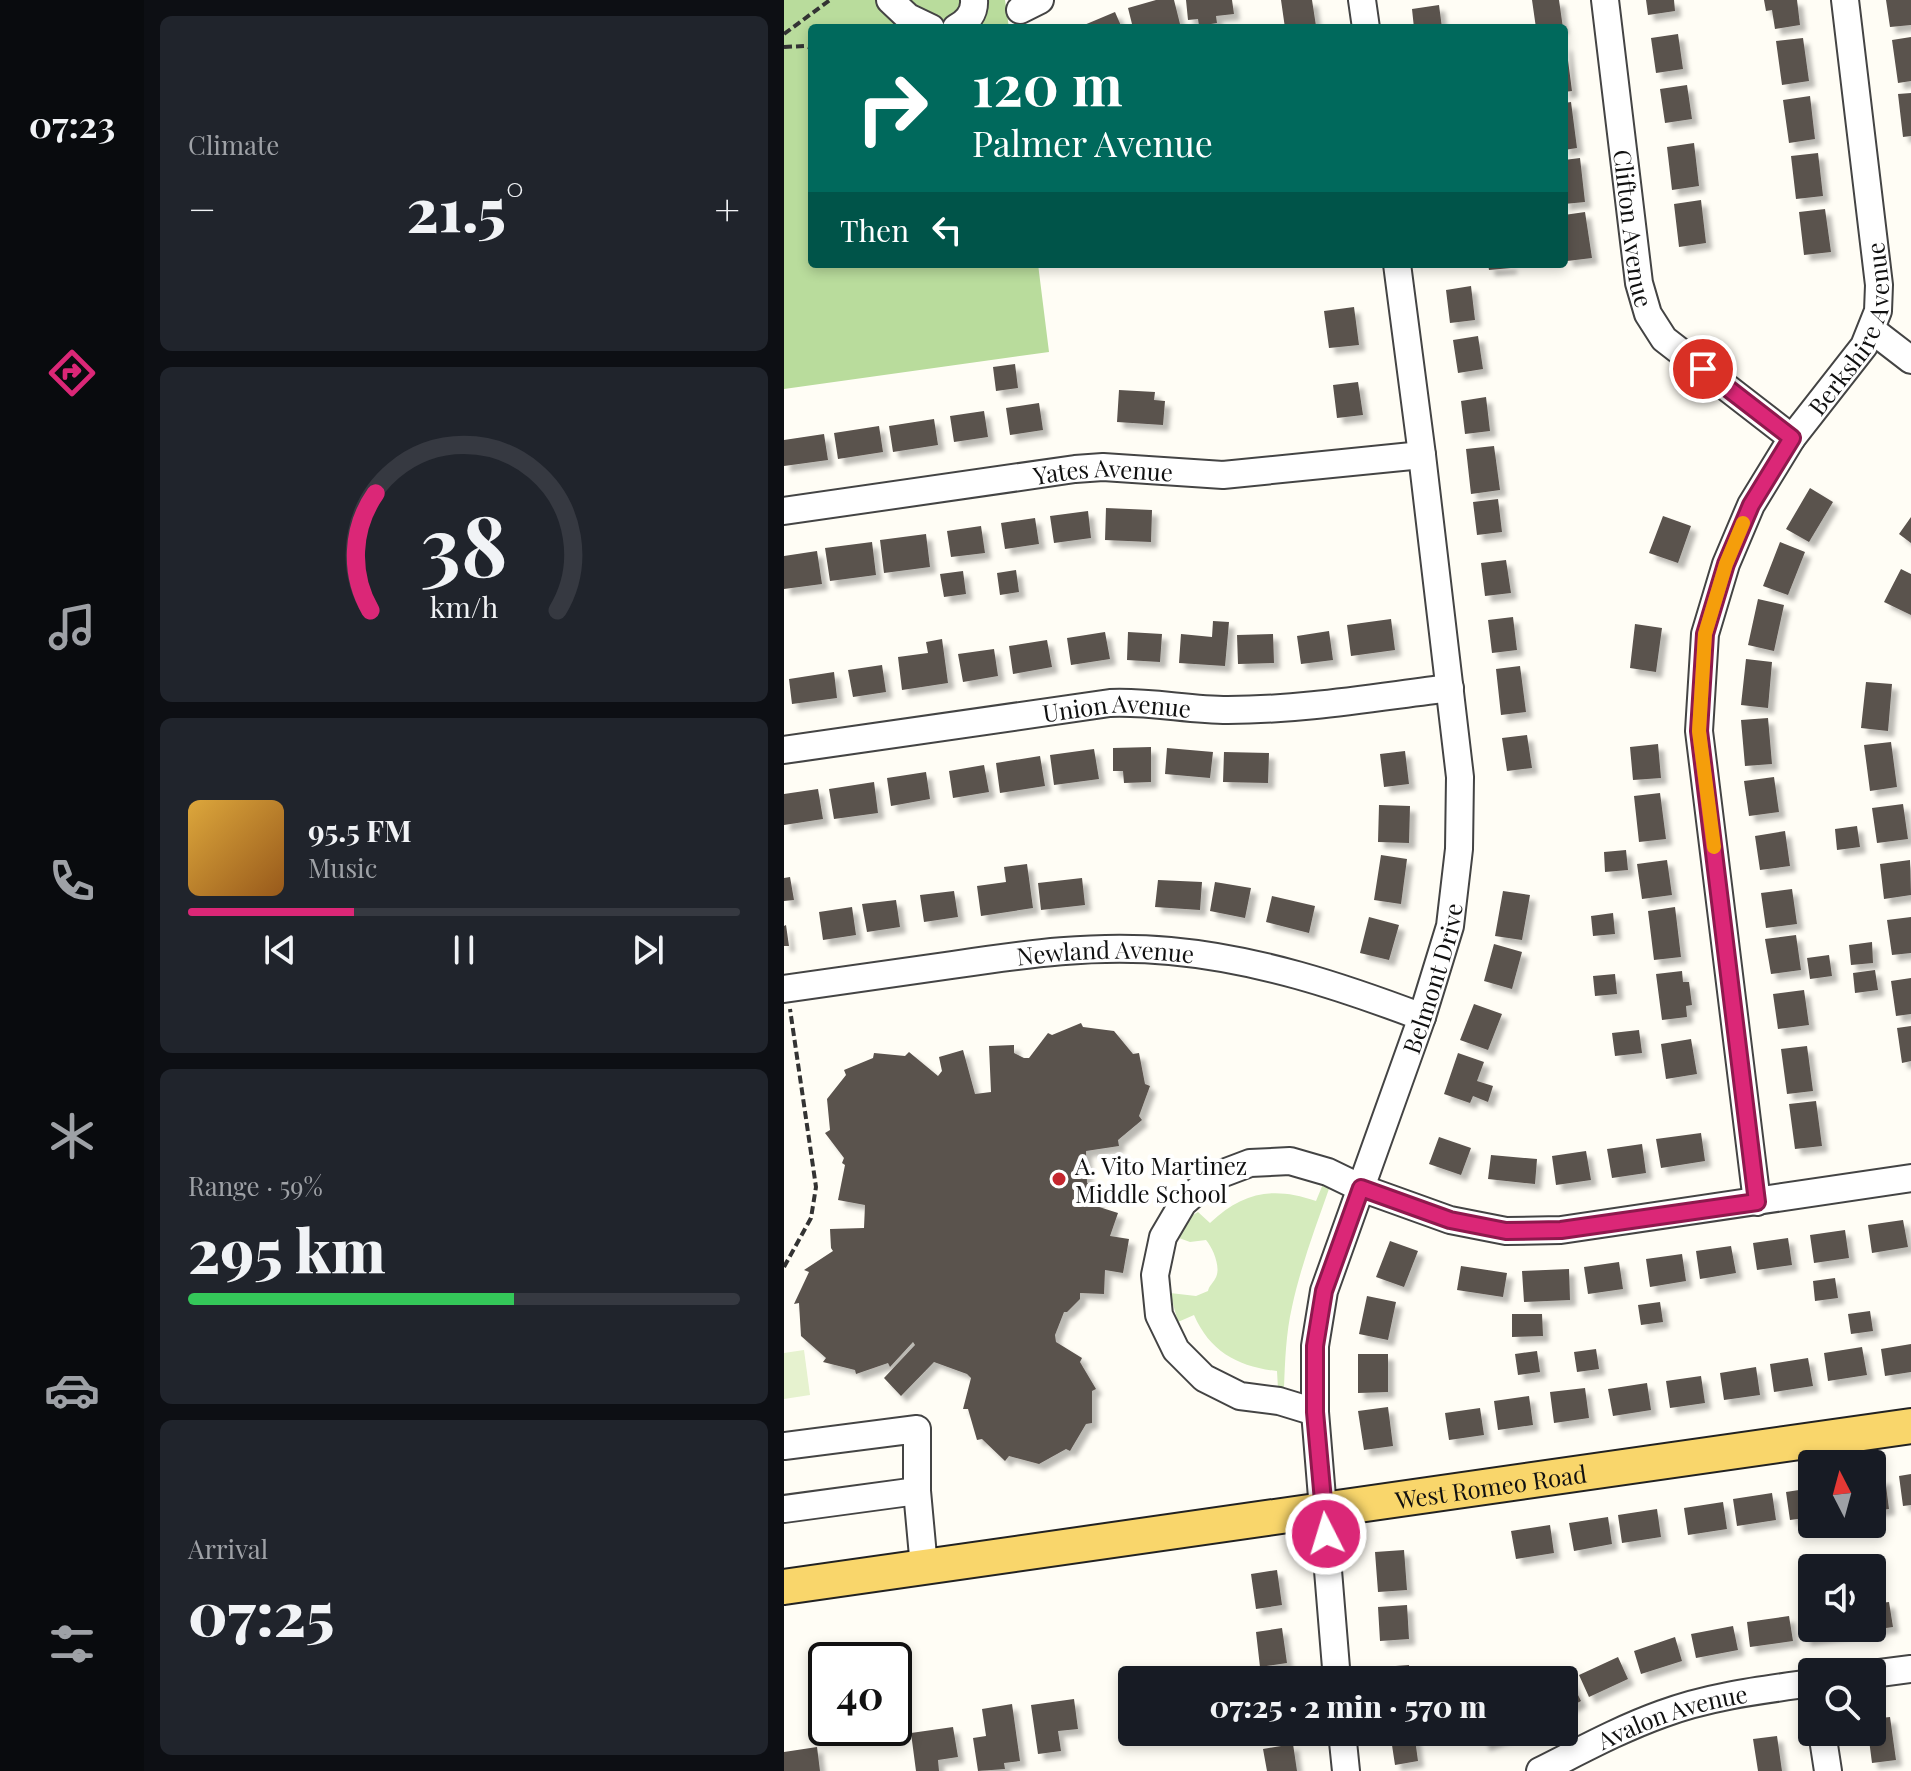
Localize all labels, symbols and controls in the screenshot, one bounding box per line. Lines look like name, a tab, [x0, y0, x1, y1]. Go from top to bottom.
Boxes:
text: 120 m	[972, 46, 1123, 121]
icon: right	[840, 56, 944, 160]
text: 07:23	[29, 99, 115, 147]
text: Palmer Avenue	[972, 118, 1213, 166]
text: Climate	[188, 127, 279, 162]
street label: Clifton Avenue	[1607, 148, 1661, 311]
text: 21.5°	[407, 167, 524, 247]
text: −	[188, 178, 216, 237]
text: +	[714, 178, 740, 237]
icon: left	[925, 208, 969, 252]
text: Then	[840, 210, 909, 250]
street label: Berkshire Avenue	[1800, 241, 1895, 421]
pin	[1669, 335, 1737, 403]
icon: directions	[44, 345, 100, 401]
icon: arrive	[1681, 347, 1725, 391]
street label: Yates Avenue	[1030, 451, 1174, 491]
text: 38	[420, 486, 508, 597]
text: km/h	[430, 587, 498, 625]
icon: music	[44, 599, 100, 655]
street label: Union Avenue	[1040, 687, 1193, 729]
text: 95.5 FM	[308, 810, 412, 850]
text: Music	[308, 850, 377, 885]
icon: phone	[44, 853, 100, 909]
street label: Belmont Drive	[1394, 901, 1469, 1058]
icon: previous	[258, 928, 302, 972]
icon: pause	[442, 928, 486, 972]
icon: next	[626, 928, 670, 972]
street label: Newland Avenue	[1015, 933, 1196, 972]
icon: climate	[44, 1108, 100, 1164]
place label: A. Vito Martinez Middle School	[1074, 1149, 1247, 1209]
text: Range · 59%	[188, 1168, 323, 1203]
marker: A. Vito Martinez Middle School	[1050, 1170, 1068, 1188]
text: 295 km	[188, 1208, 386, 1288]
icon: car	[44, 1362, 100, 1418]
north arrow	[1798, 1450, 1886, 1538]
map controls	[1798, 1450, 1886, 1746]
street label: West Romeo Road	[1392, 1457, 1589, 1516]
position arrow	[1284, 1492, 1368, 1576]
text: Arrival	[188, 1531, 268, 1566]
button: sound	[1798, 1554, 1886, 1642]
text: 07:25	[188, 1571, 335, 1651]
icon: filters	[44, 1616, 100, 1672]
speed limit sign: 40	[808, 1642, 912, 1746]
button: search	[1798, 1658, 1886, 1746]
street label: Avalon Avenue	[1591, 1677, 1750, 1756]
text: 07:25 · 2 min · 570 m	[1209, 1686, 1487, 1726]

